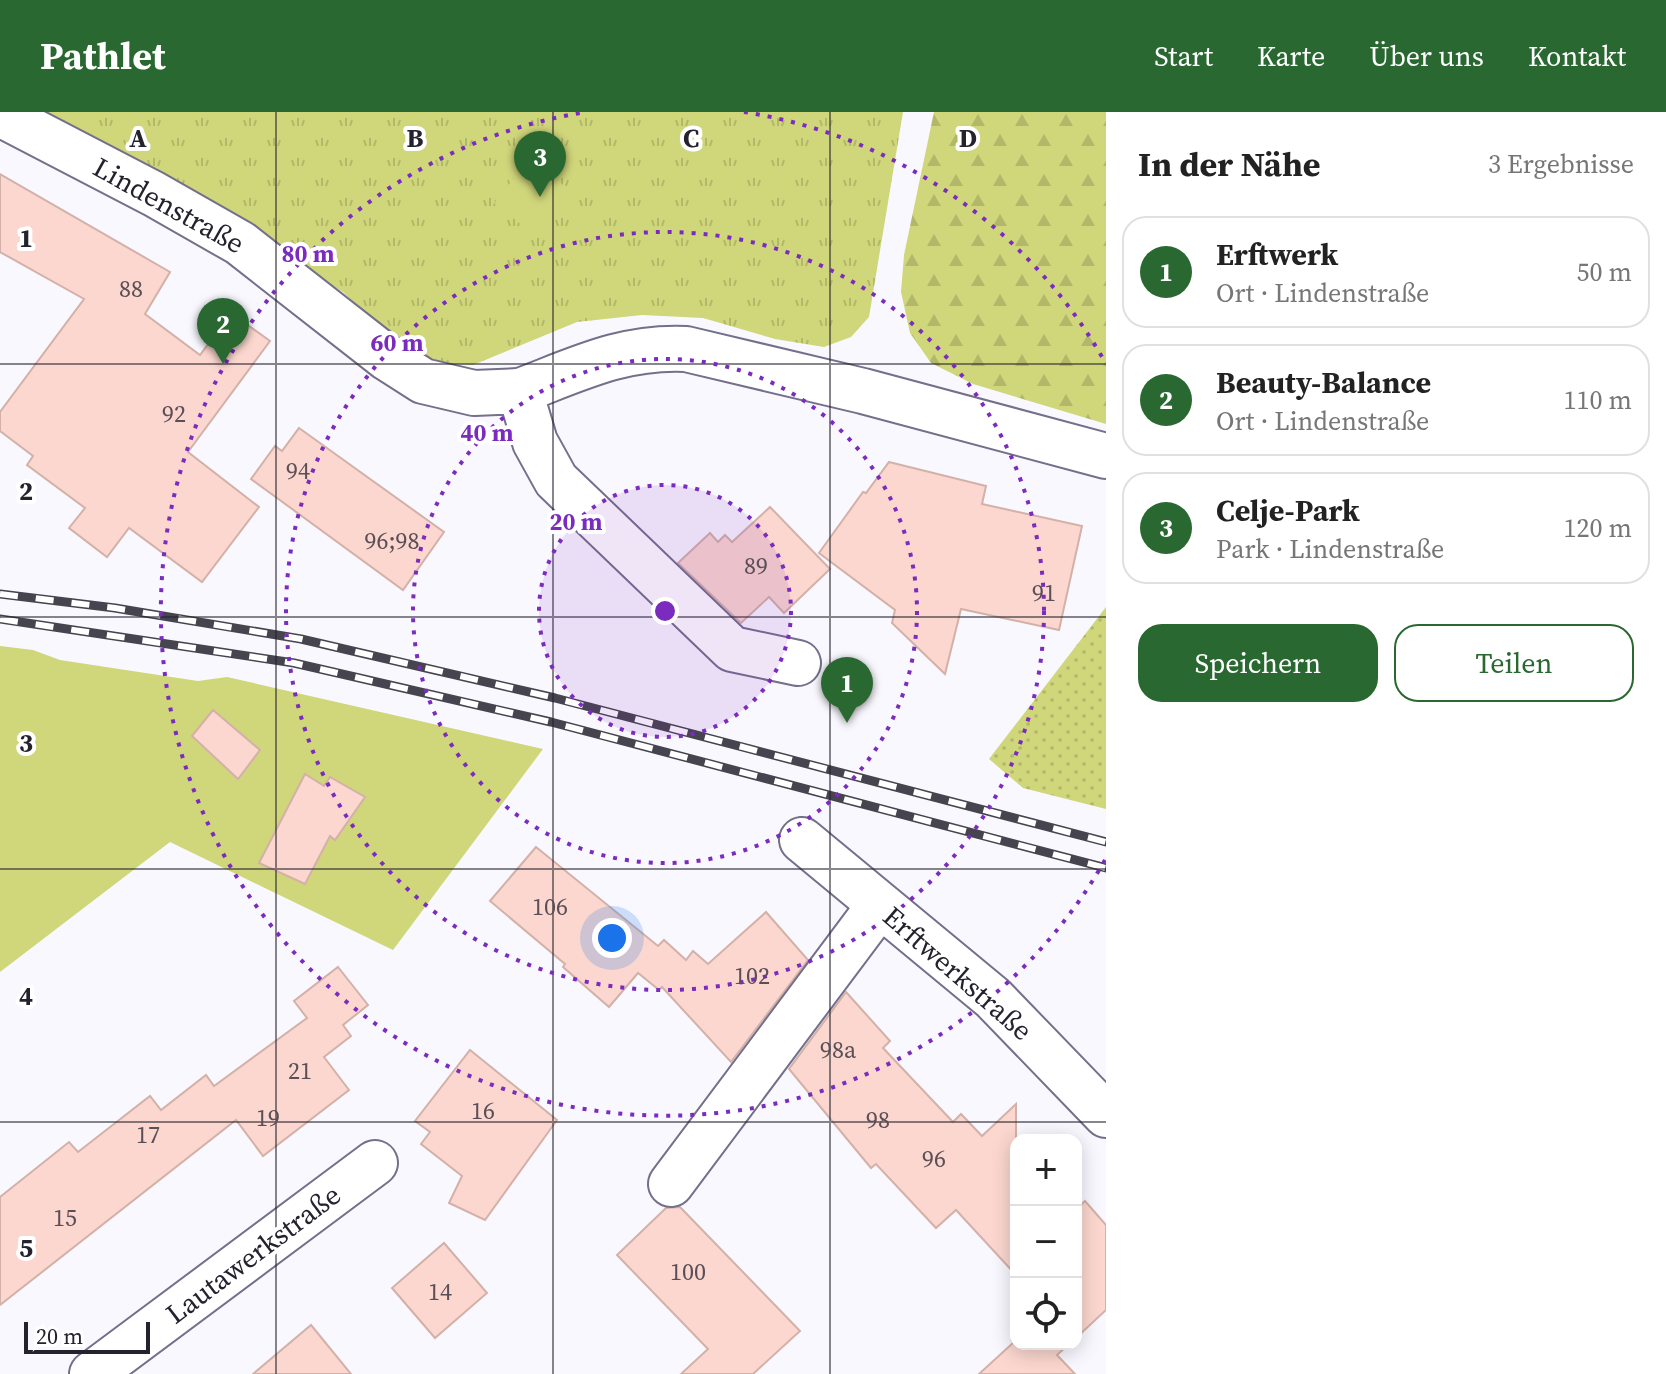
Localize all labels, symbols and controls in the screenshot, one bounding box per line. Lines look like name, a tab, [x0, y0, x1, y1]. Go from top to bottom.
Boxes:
text: Pathlet	[40, 30, 166, 82]
text: Start	[1154, 37, 1213, 75]
text: Karte	[1257, 37, 1325, 75]
text: Über uns	[1369, 37, 1484, 75]
text: Kontakt	[1528, 37, 1626, 75]
text: A	[129, 120, 147, 156]
text: B	[407, 120, 424, 156]
text: C	[683, 120, 699, 156]
text: D	[959, 120, 977, 156]
pin: 3	[514, 131, 566, 197]
text: In der Nähe	[1138, 141, 1321, 187]
text: 3 Ergebnisse	[1488, 146, 1634, 182]
street label: Lindenstraße	[87, 148, 251, 262]
text: 1	[19, 220, 33, 256]
text: Erftwerk	[1216, 234, 1338, 275]
text: 80 m	[282, 237, 335, 270]
text: 1	[1159, 254, 1173, 290]
text: 50 m	[1577, 254, 1632, 290]
house number: 88	[119, 272, 143, 305]
text: Ort · Lindenstraße	[1216, 275, 1429, 311]
pin: 2	[197, 298, 249, 364]
text: 60 m	[371, 326, 424, 359]
text: Beauty-Balance	[1216, 362, 1431, 403]
text: 2	[1159, 382, 1173, 418]
text: 110 m	[1564, 382, 1632, 418]
house number: 92	[162, 397, 186, 430]
text: Ort · Lindenstraße	[1216, 403, 1429, 439]
text: 40 m	[461, 416, 514, 449]
house number: 94	[286, 454, 310, 487]
text: 2	[19, 473, 33, 509]
text: Celje-Park	[1216, 490, 1360, 531]
text: 20 m	[550, 505, 603, 538]
text: 3	[1159, 510, 1173, 546]
text: 120 m	[1564, 510, 1632, 546]
house number: 96;98	[364, 524, 420, 557]
text: Park · Lindenstraße	[1216, 531, 1444, 567]
house number: 89	[744, 549, 768, 582]
house number: 91	[1032, 576, 1056, 609]
centre of rings	[651, 597, 679, 625]
button: Speichern	[1138, 624, 1378, 702]
button: Teilen	[1394, 624, 1634, 702]
pin: 1	[821, 657, 873, 723]
text: 3	[19, 725, 33, 761]
house number: 106	[532, 890, 568, 923]
street label: Erftwerkstraße	[875, 897, 1041, 1049]
your location	[592, 918, 632, 958]
house number: 102	[734, 959, 770, 992]
text: 4	[19, 978, 33, 1014]
house number: 98a	[820, 1033, 857, 1066]
house number: 21	[288, 1054, 312, 1087]
house number: 16	[471, 1094, 495, 1127]
house number: 19	[256, 1101, 280, 1134]
house number: 98	[866, 1103, 890, 1136]
house number: 17	[136, 1118, 160, 1151]
map controls	[1010, 1134, 1082, 1350]
button: +	[1010, 1134, 1082, 1206]
house number: 96	[922, 1142, 946, 1175]
street label: Lautawerkstraße	[158, 1176, 348, 1332]
house number: 15	[53, 1201, 77, 1234]
button: −	[1010, 1206, 1082, 1278]
text: 5	[19, 1230, 33, 1266]
house number: 100	[670, 1255, 706, 1288]
house number: 14	[428, 1275, 452, 1308]
button: locate	[1010, 1278, 1082, 1350]
scale bar	[24, 1318, 150, 1354]
text: 20 m	[36, 1321, 83, 1351]

